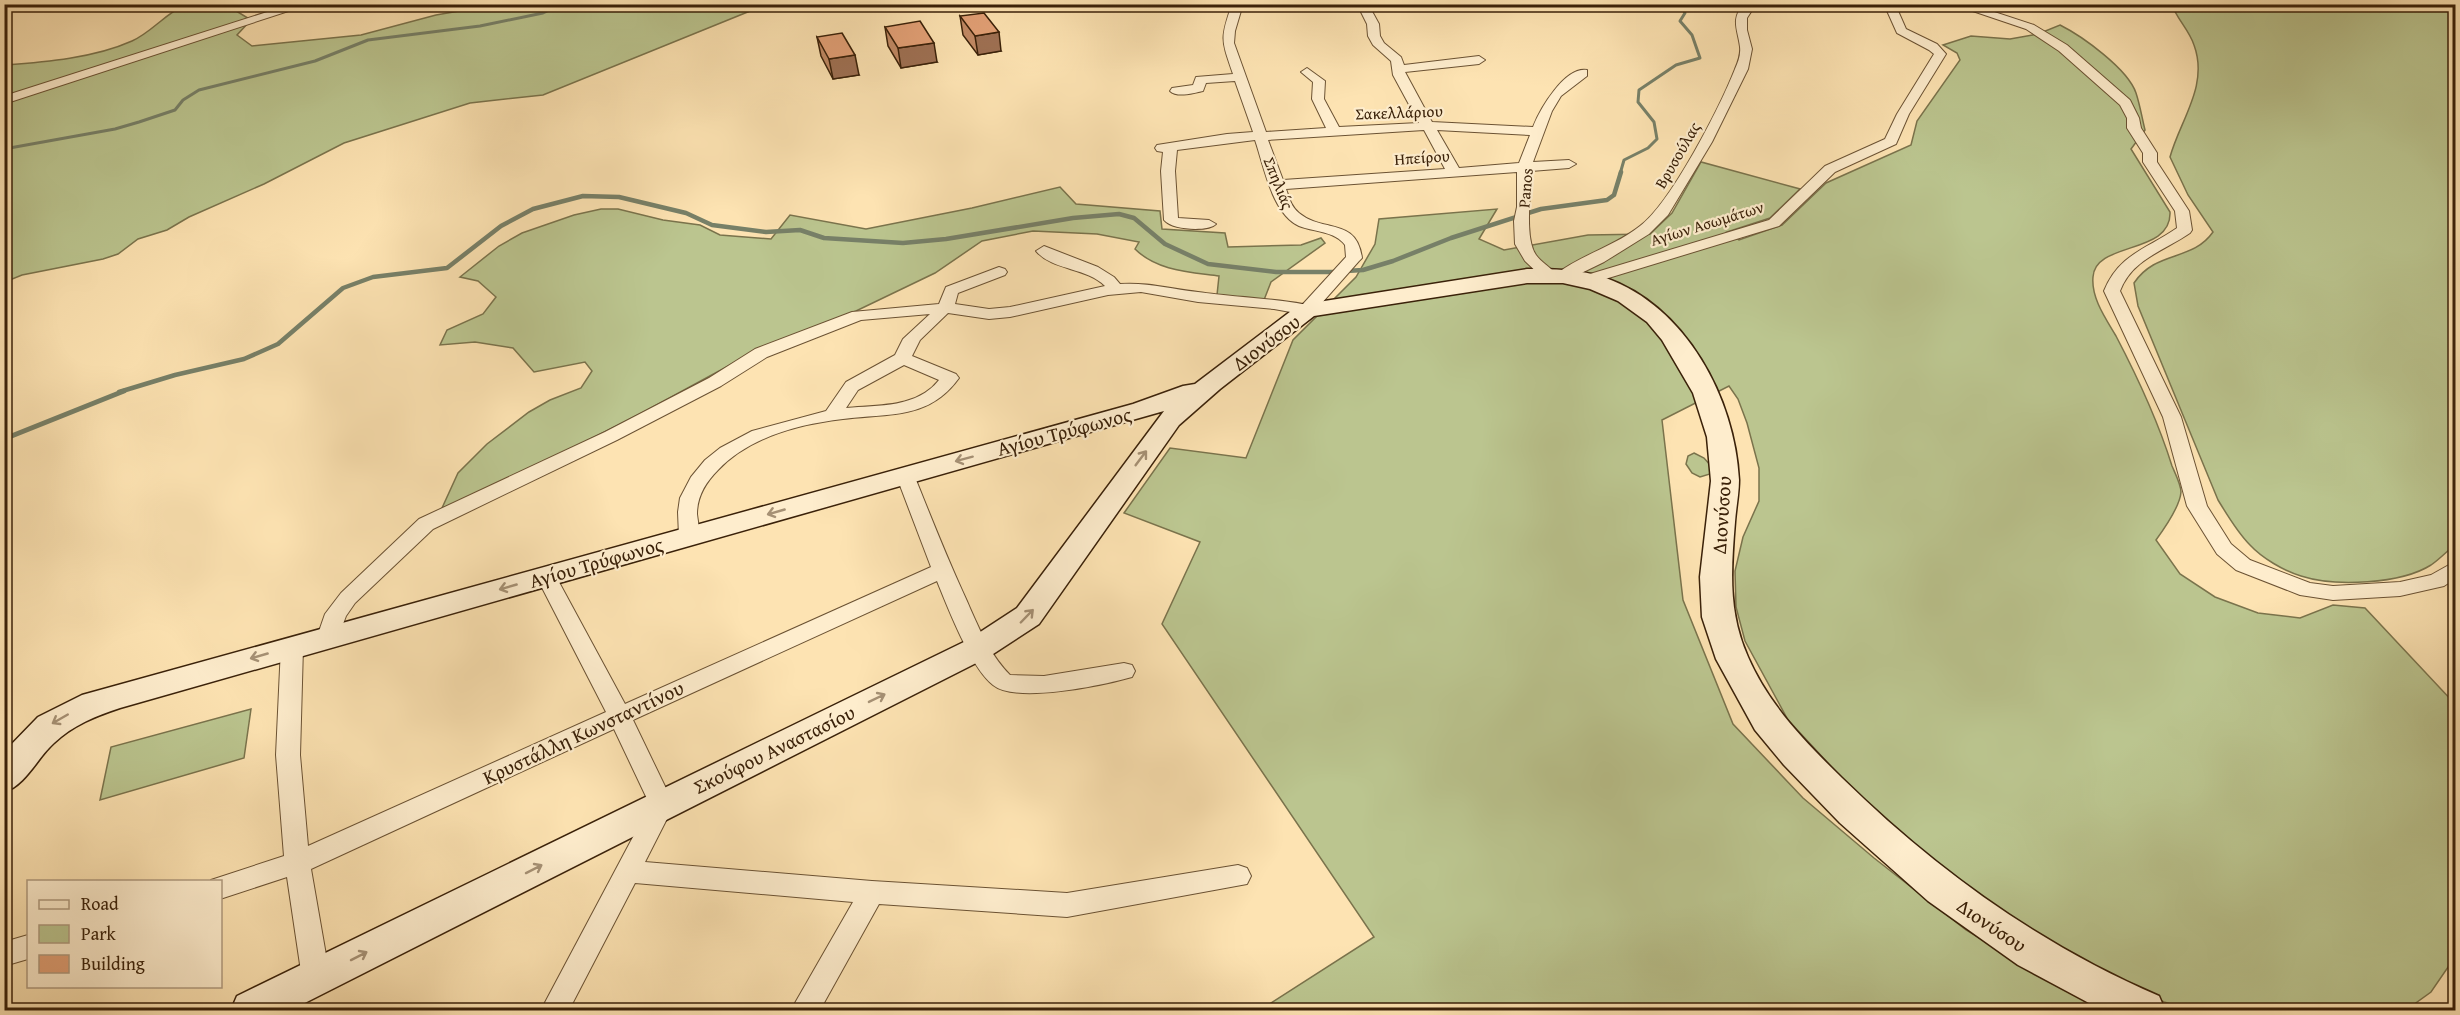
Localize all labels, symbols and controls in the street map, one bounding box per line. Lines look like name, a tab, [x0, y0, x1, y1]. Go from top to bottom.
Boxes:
street label: Σακελλάριου	[1355, 98, 1443, 126]
street label: Βρυσούλας	[1648, 117, 1706, 193]
street label: Ηπείρου	[1394, 143, 1450, 171]
street label: Σπηλιάς	[1258, 153, 1300, 213]
street label: Panos	[1511, 167, 1539, 209]
street label: Αγίων Ασωμάτων	[1647, 194, 1767, 252]
street label: Διονύσου	[1226, 307, 1306, 377]
street label: Αγίου Τρύφωνος	[994, 399, 1135, 463]
one-way arrow	[1135, 450, 1148, 466]
one-way arrow	[955, 454, 974, 465]
street label: Διονύσου	[1704, 475, 1738, 555]
one-way arrow	[767, 507, 786, 518]
street label: Αγίου Τρύφωνος	[526, 529, 667, 595]
one-way arrow	[499, 582, 518, 593]
one-way arrow	[1020, 608, 1034, 623]
one-way arrow	[250, 651, 269, 663]
street label: Κρυστάλλη Κωνσταντίνου	[478, 673, 688, 791]
one-way arrow	[868, 691, 886, 703]
street label: Σκούφου Αναστασίου	[688, 697, 860, 801]
one-way arrow	[52, 713, 69, 725]
one-way arrow	[524, 863, 542, 874]
legend	[27, 880, 222, 988]
text: Road	[81, 890, 119, 917]
street label: Διονύσου	[1951, 891, 2033, 959]
text: Park	[81, 920, 117, 947]
text: Building	[81, 950, 145, 977]
one-way arrow	[350, 950, 368, 961]

